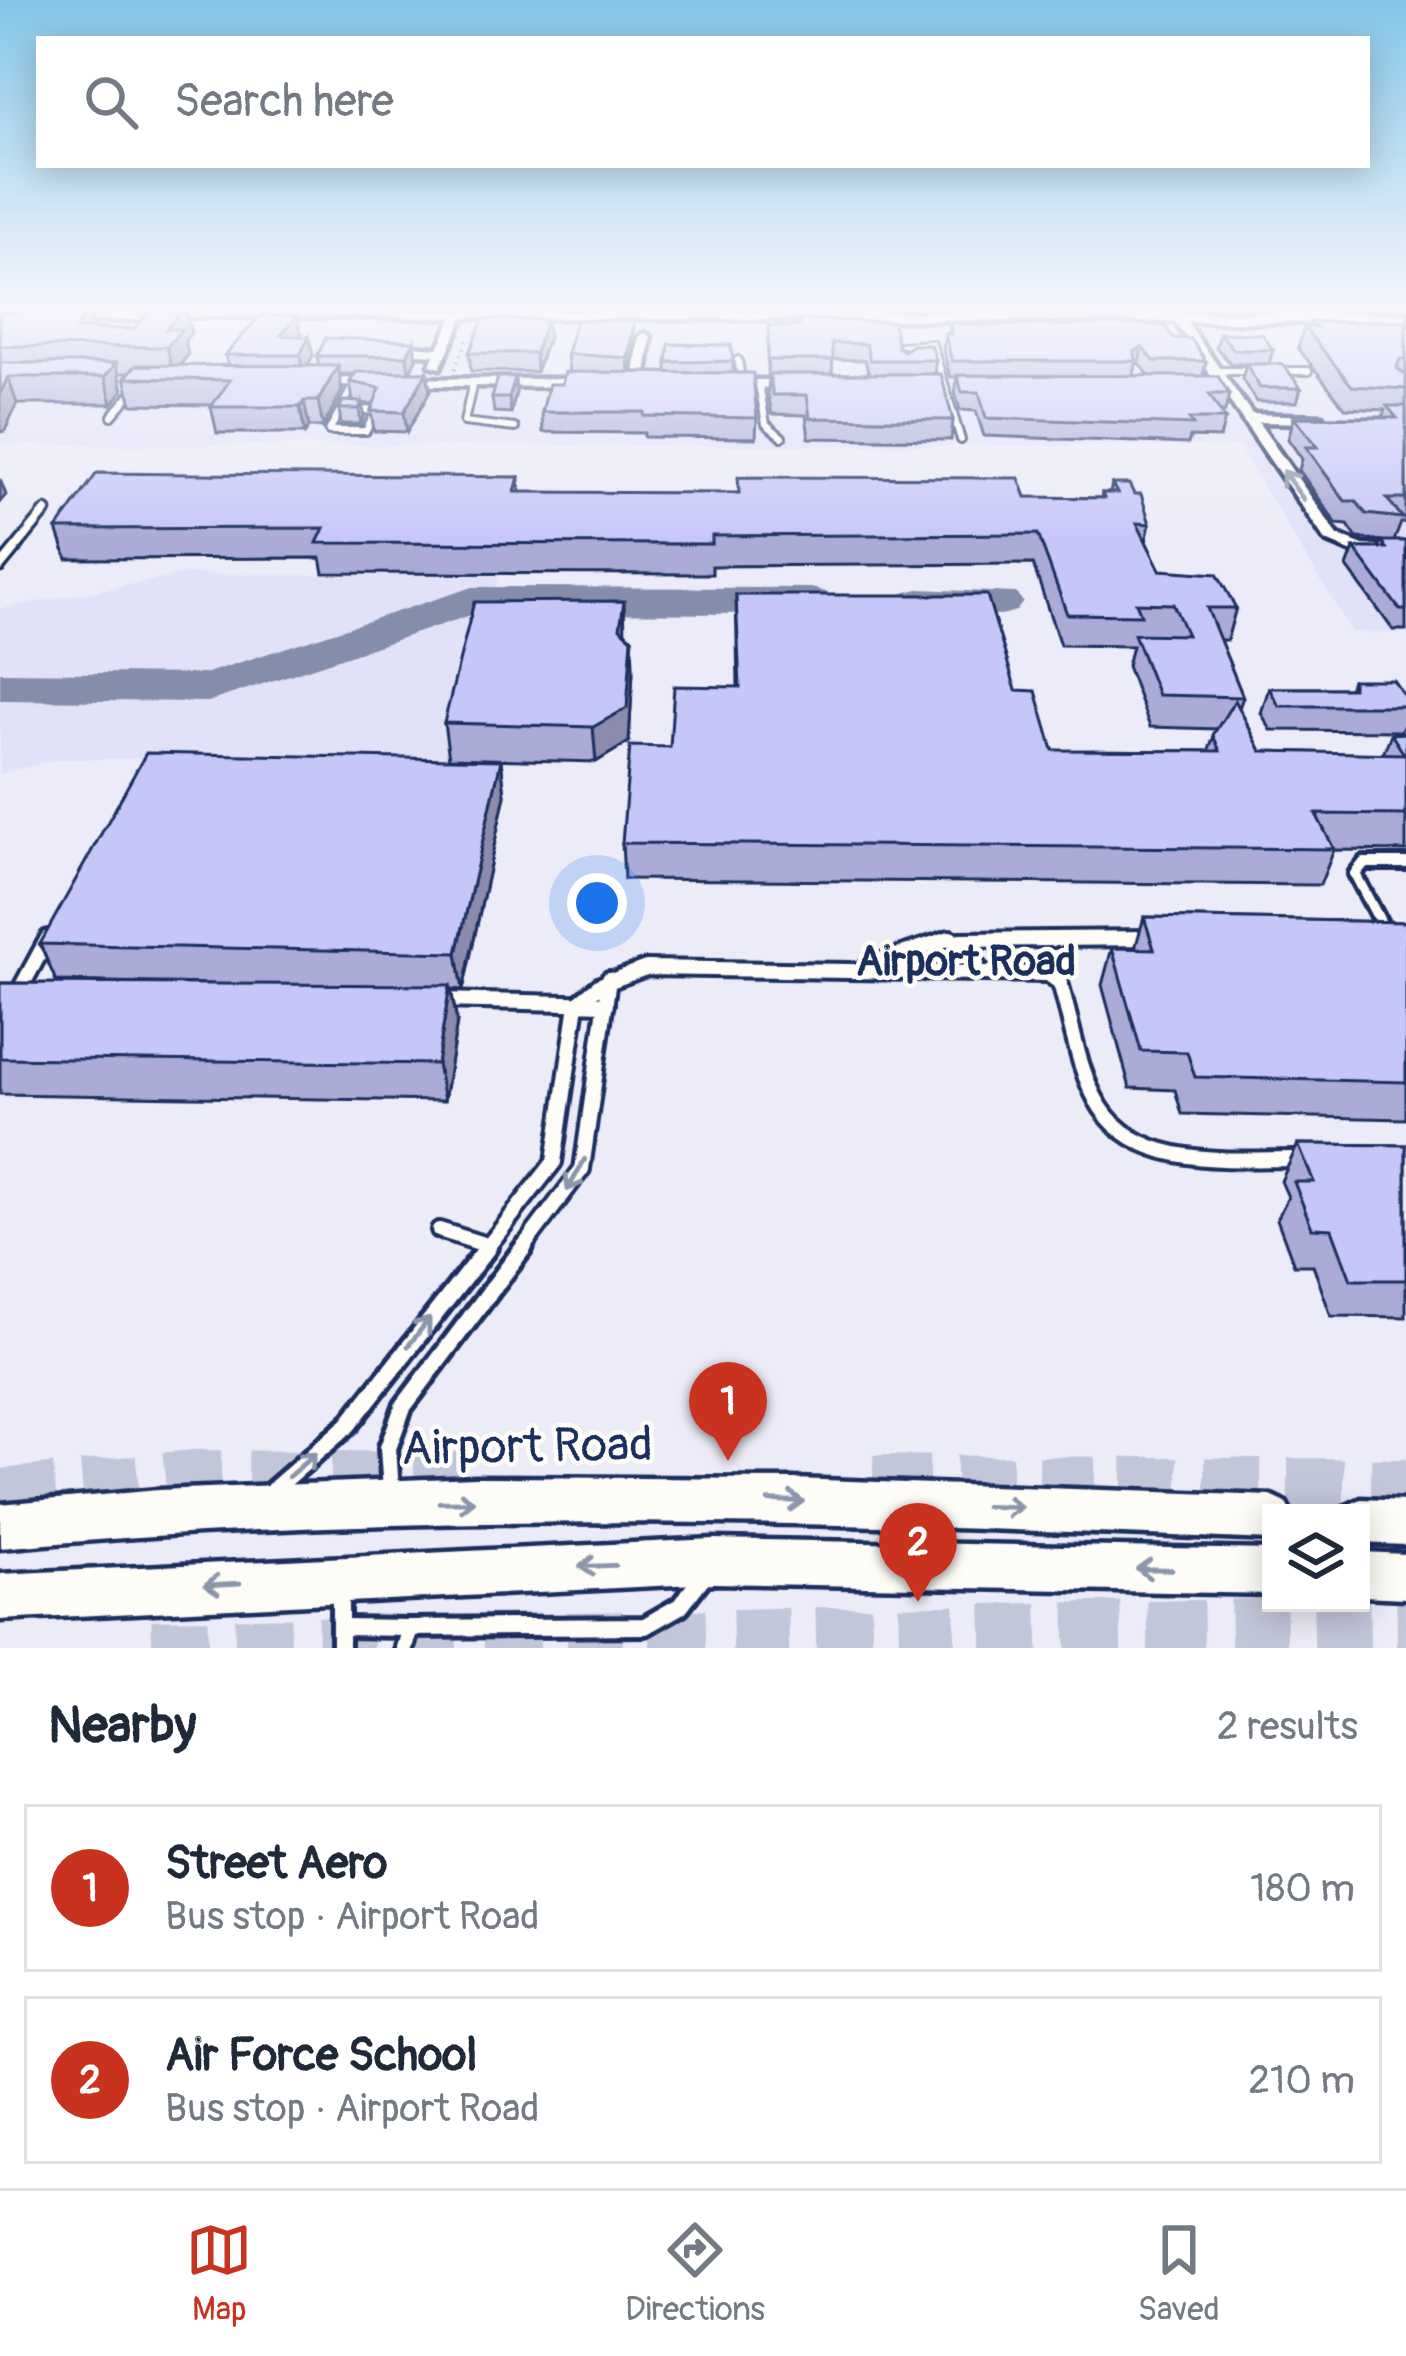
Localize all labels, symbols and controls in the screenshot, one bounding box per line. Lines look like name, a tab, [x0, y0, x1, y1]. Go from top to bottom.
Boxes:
search box	[36, 36, 1370, 168]
icon: search	[78, 69, 144, 135]
text: Search here	[174, 74, 394, 130]
one-way arrow	[1281, 469, 1307, 502]
your location	[567, 873, 627, 933]
district label: Airport Road	[856, 936, 1076, 988]
one-way arrow	[564, 1157, 587, 1192]
one-way arrow	[406, 1316, 431, 1349]
pin: 1	[689, 1362, 767, 1461]
street label: Airport Road	[401, 1415, 653, 1479]
one-way arrow	[286, 1452, 317, 1479]
one-way arrow	[766, 1489, 805, 1512]
one-way arrow	[437, 1491, 476, 1513]
one-way arrow	[984, 1496, 1023, 1519]
pin: 2	[879, 1503, 957, 1602]
map controls	[1262, 1504, 1370, 1612]
button: layers	[1262, 1504, 1370, 1612]
one-way arrow	[578, 1555, 617, 1578]
one-way arrow	[1135, 1558, 1174, 1581]
one-way arrow	[203, 1573, 242, 1596]
text: Nearby	[48, 1694, 196, 1758]
text: 2 results	[1217, 1702, 1358, 1751]
text: Street Aero	[165, 1836, 388, 1892]
text: 1	[82, 1864, 98, 1913]
text: 180 m	[1250, 1864, 1355, 1913]
text: Bus stop · Airport Road	[165, 1892, 539, 1941]
text: Air Force School	[165, 2028, 477, 2084]
text: 2	[79, 2056, 101, 2105]
text: 210 m	[1248, 2056, 1355, 2105]
text: Bus stop · Airport Road	[165, 2084, 539, 2133]
tab: Map	[186, 2217, 252, 2330]
tab: Directions	[625, 2217, 765, 2330]
tab: Saved	[1138, 2217, 1220, 2330]

